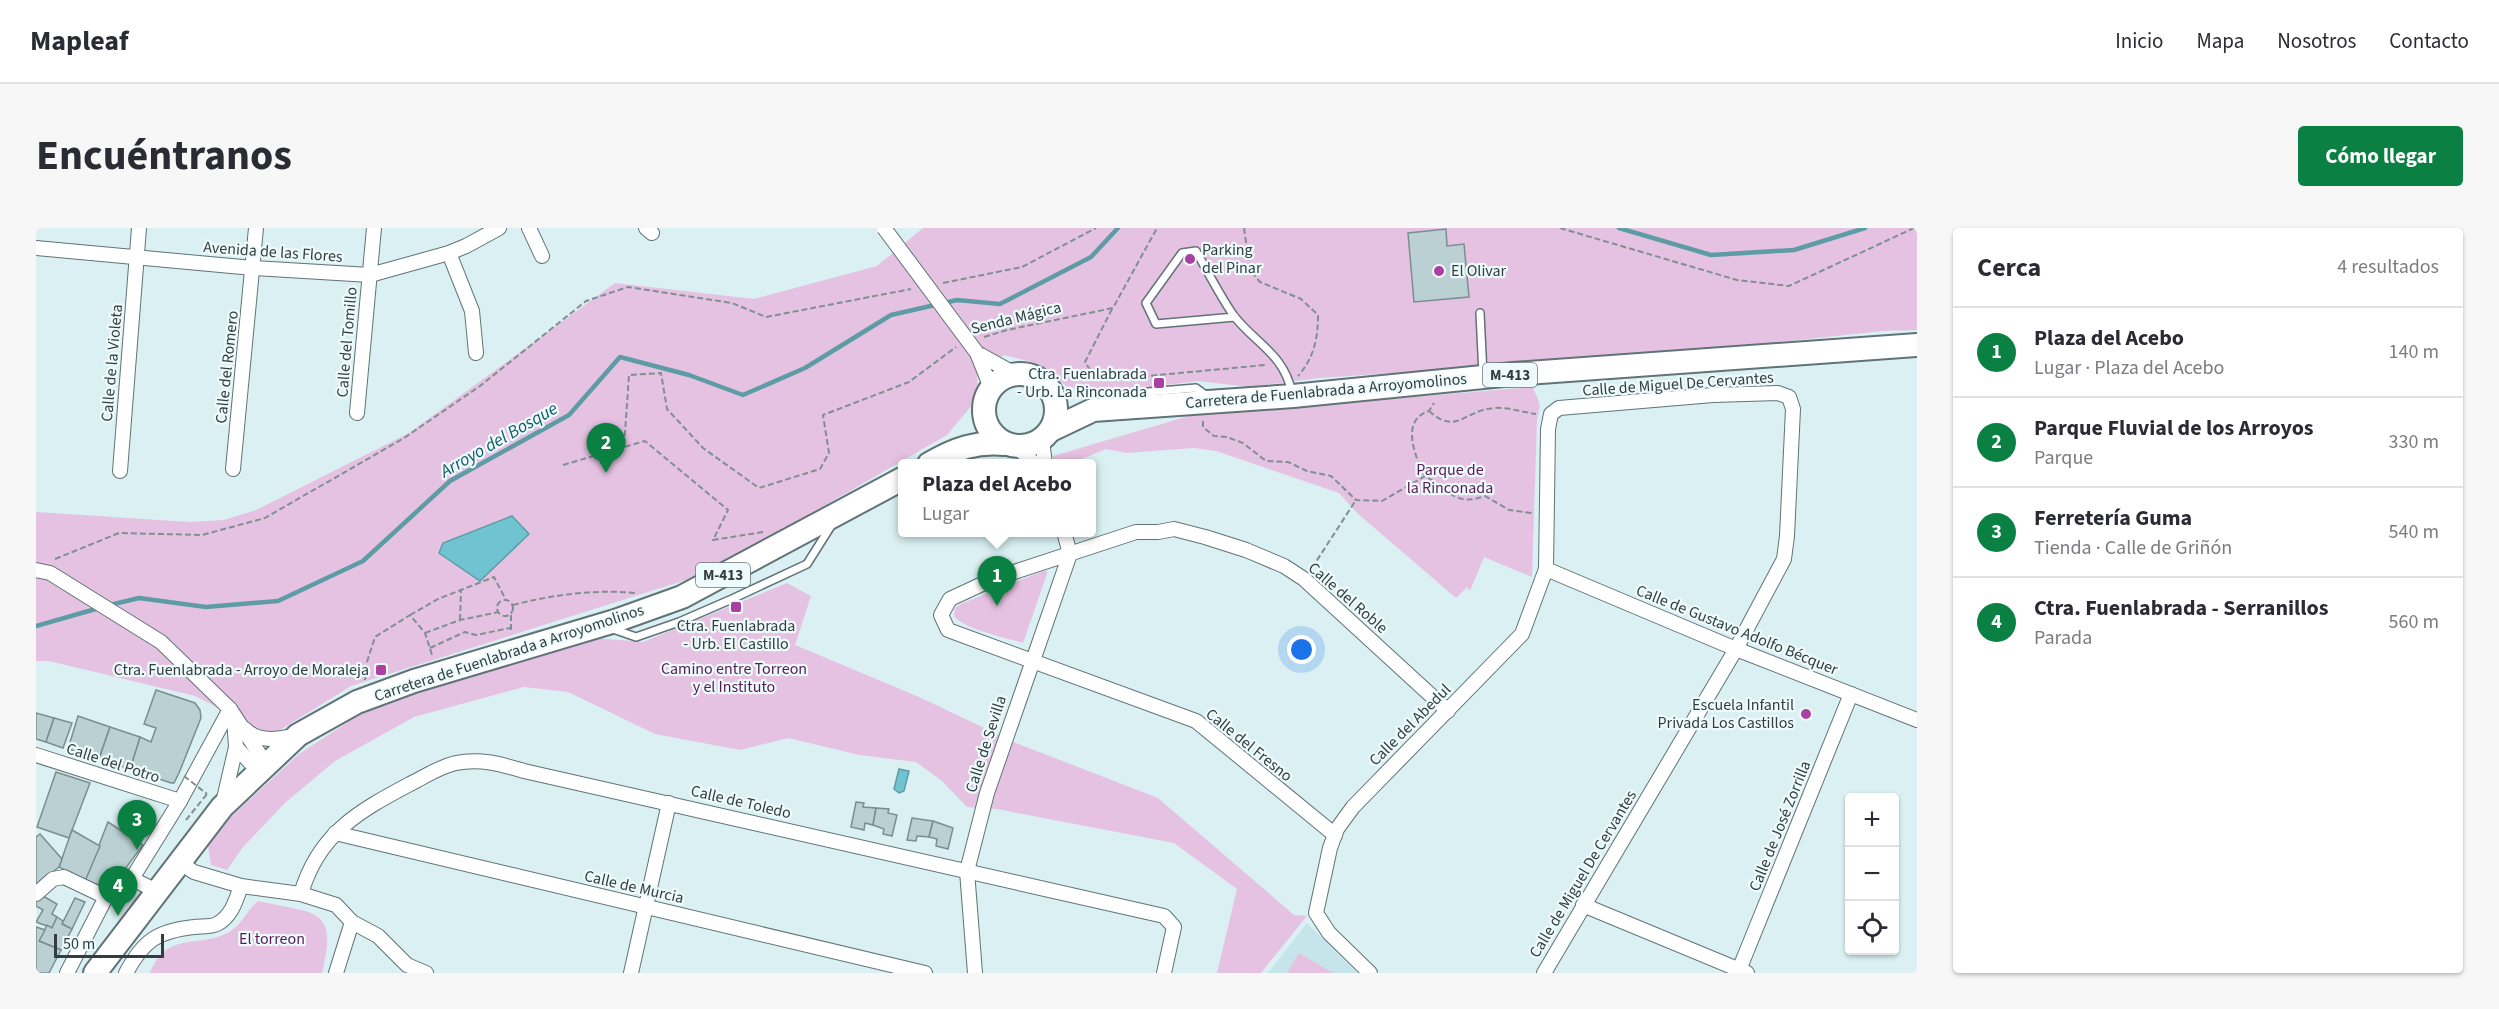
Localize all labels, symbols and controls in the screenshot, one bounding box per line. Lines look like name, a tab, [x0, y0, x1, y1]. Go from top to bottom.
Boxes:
text: Mapleaf	[30, 21, 129, 61]
text: Inicio	[2115, 26, 2163, 56]
text: Mapa	[2196, 26, 2244, 56]
text: Nosotros	[2277, 26, 2356, 56]
text: Contacto	[2389, 26, 2469, 56]
text: Encuéntranos	[36, 126, 292, 186]
button: Cómo llegar	[2298, 126, 2463, 186]
street label: Avenida de las Flores	[203, 236, 344, 268]
place label: Parking del Pinar	[1202, 239, 1262, 279]
text: Cerca	[1977, 249, 2041, 286]
marker: Parking del Pinar	[1183, 252, 1197, 266]
text: 4 resultados	[2337, 253, 2439, 281]
place label: El Olivar	[1451, 260, 1507, 282]
marker: El Olivar	[1432, 264, 1446, 278]
street label: Calle del Tomillo	[331, 286, 363, 398]
street label: Senda Mágica	[969, 296, 1063, 340]
street label: Calle de la Violeta	[96, 303, 128, 423]
street label: Calle del Romero	[210, 309, 244, 425]
text: Plaza del Acebo	[2034, 322, 2184, 354]
text: 1	[1991, 338, 2002, 366]
text: 140 m	[2389, 338, 2439, 366]
text: Lugar · Plaza del Acebo	[2034, 354, 2224, 382]
place label: Ctra. Fuenlabrada - Urb. La Rinconada	[1017, 363, 1147, 403]
road number: M-413	[1483, 363, 1537, 387]
street label: Calle de Miguel De Cervantes	[1582, 366, 1775, 402]
street label: Carretera de Fuenlabrada a Arroyomolinos	[1184, 368, 1468, 414]
marker: Ctra. Fuenlabrada - Urb. La Rinconada	[1152, 376, 1166, 390]
water label: Arroyo del Bosque	[435, 396, 563, 484]
text: Parque Fluvial de los Arroyos	[2034, 412, 2314, 444]
pin: 2	[586, 424, 626, 473]
text: 2	[1991, 428, 2002, 456]
text: 330 m	[2389, 428, 2439, 456]
text: Parque	[2034, 444, 2093, 472]
popup	[898, 459, 1096, 537]
park label: Parque de la Rinconada	[1407, 459, 1493, 499]
text: Plaza del Acebo	[922, 468, 1072, 500]
text: Lugar	[922, 500, 969, 528]
text: Ferretería Guma	[2034, 502, 2192, 534]
text: 3	[1991, 518, 2002, 546]
text: 540 m	[2389, 518, 2439, 546]
text: Tienda · Calle de Griñón	[2034, 534, 2232, 562]
pin: 1	[978, 556, 1016, 606]
street label: Calle del Roble	[1303, 557, 1393, 639]
road number: M-413	[696, 563, 750, 587]
street label: Calle de Gustavo Adolfo Bécquer	[1633, 579, 1842, 681]
text: Ctra. Fuenlabrada - Serranillos	[2034, 592, 2328, 624]
street label: Carretera de Fuenlabrada a Arroyomolinos	[371, 599, 647, 707]
marker: Ctra. Fuenlabrada - Urb. El Castillo	[729, 600, 743, 614]
text: 4	[1991, 608, 2002, 636]
text: 560 m	[2389, 608, 2439, 636]
place label: Ctra. Fuenlabrada - Urb. El Castillo	[677, 615, 795, 655]
text: Parada	[2034, 624, 2092, 652]
your location	[1287, 635, 1316, 664]
park label: Camino entre Torreon y el Instituto	[661, 658, 807, 698]
place label: Ctra. Fuenlabrada - Arroyo de Moraleja	[114, 659, 369, 681]
marker: Ctra. Fuenlabrada - Arroyo de Moraleja	[374, 663, 388, 677]
street label: Calle del Abedul	[1364, 679, 1456, 771]
street label: Calle de Sevilla	[960, 693, 1012, 795]
place label: Escuela Infantil Privada Los Castillos	[1658, 694, 1794, 734]
street label: Calle del Fresno	[1201, 703, 1297, 787]
marker: Escuela Infantil Privada Los Castillos	[1799, 707, 1813, 721]
street label: Calle del Potro	[63, 738, 163, 788]
street label: Calle de José Zorrilla	[1744, 757, 1816, 895]
street label: Calle de Toledo	[689, 780, 793, 824]
street label: Calle de Miguel De Cervantes	[1524, 786, 1642, 962]
map controls	[1845, 793, 1899, 955]
button: +	[1845, 793, 1899, 847]
pin: 3	[118, 800, 156, 850]
button: −	[1845, 847, 1899, 901]
street label: Calle de Murcia	[582, 865, 686, 909]
pin: 4	[98, 866, 137, 916]
button: locate	[1845, 901, 1899, 955]
park label: El torreon	[239, 928, 305, 950]
scale bar	[54, 931, 164, 958]
text: 50 m	[63, 933, 95, 955]

